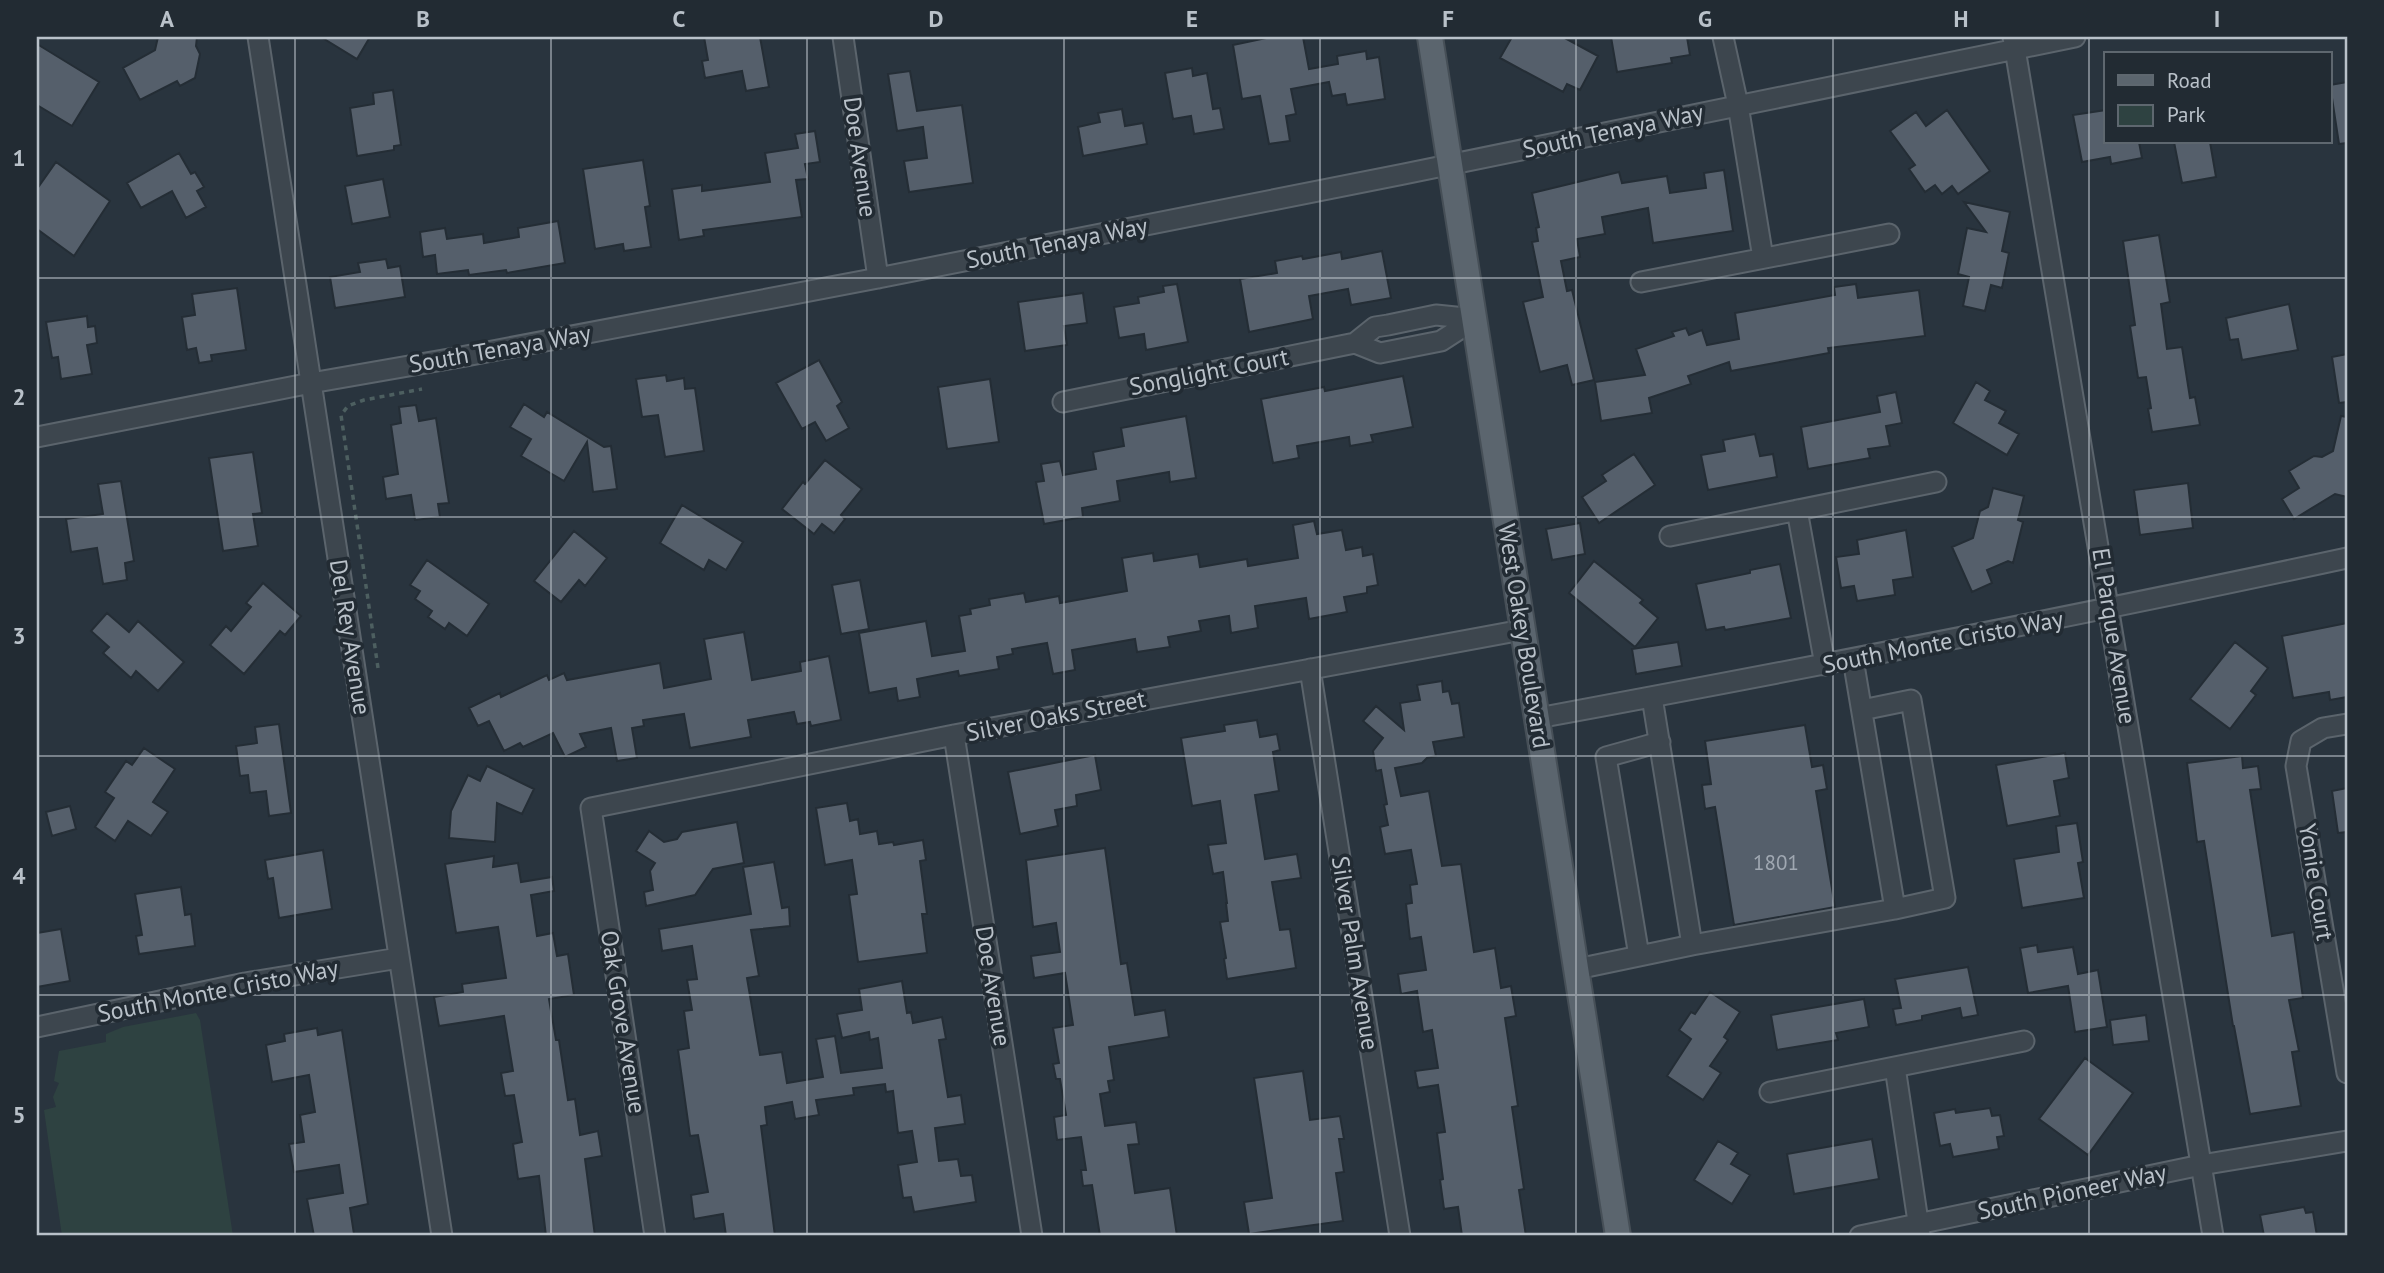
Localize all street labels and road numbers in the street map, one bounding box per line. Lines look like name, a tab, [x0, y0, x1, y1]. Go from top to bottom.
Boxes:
street label: Doe Avenue	[837, 95, 884, 219]
street label: South Tenaya Way	[1520, 96, 1706, 165]
street label: South Tenaya Way	[964, 210, 1150, 275]
street label: South Tenaya Way	[407, 317, 593, 380]
street label: Songlight Court	[1127, 341, 1291, 402]
street label: West Oakey Boulevard	[1491, 522, 1558, 750]
street label: El Parque Avenue	[2085, 546, 2144, 726]
street label: Del Rey Avenue	[323, 557, 378, 717]
street label: South Monte Cristo Way	[1820, 603, 2066, 680]
street label: Silver Oaks Street	[964, 683, 1148, 748]
street label: Yonie Court	[2292, 821, 2341, 943]
street label: Silver Palm Avenue	[1325, 854, 1386, 1052]
street label: Doe Avenue	[969, 924, 1018, 1048]
street label: Oak Grove Avenue	[594, 928, 653, 1116]
street label: South Monte Cristo Way	[95, 952, 341, 1029]
street label: South Pioneer Way	[1975, 1156, 2169, 1227]

